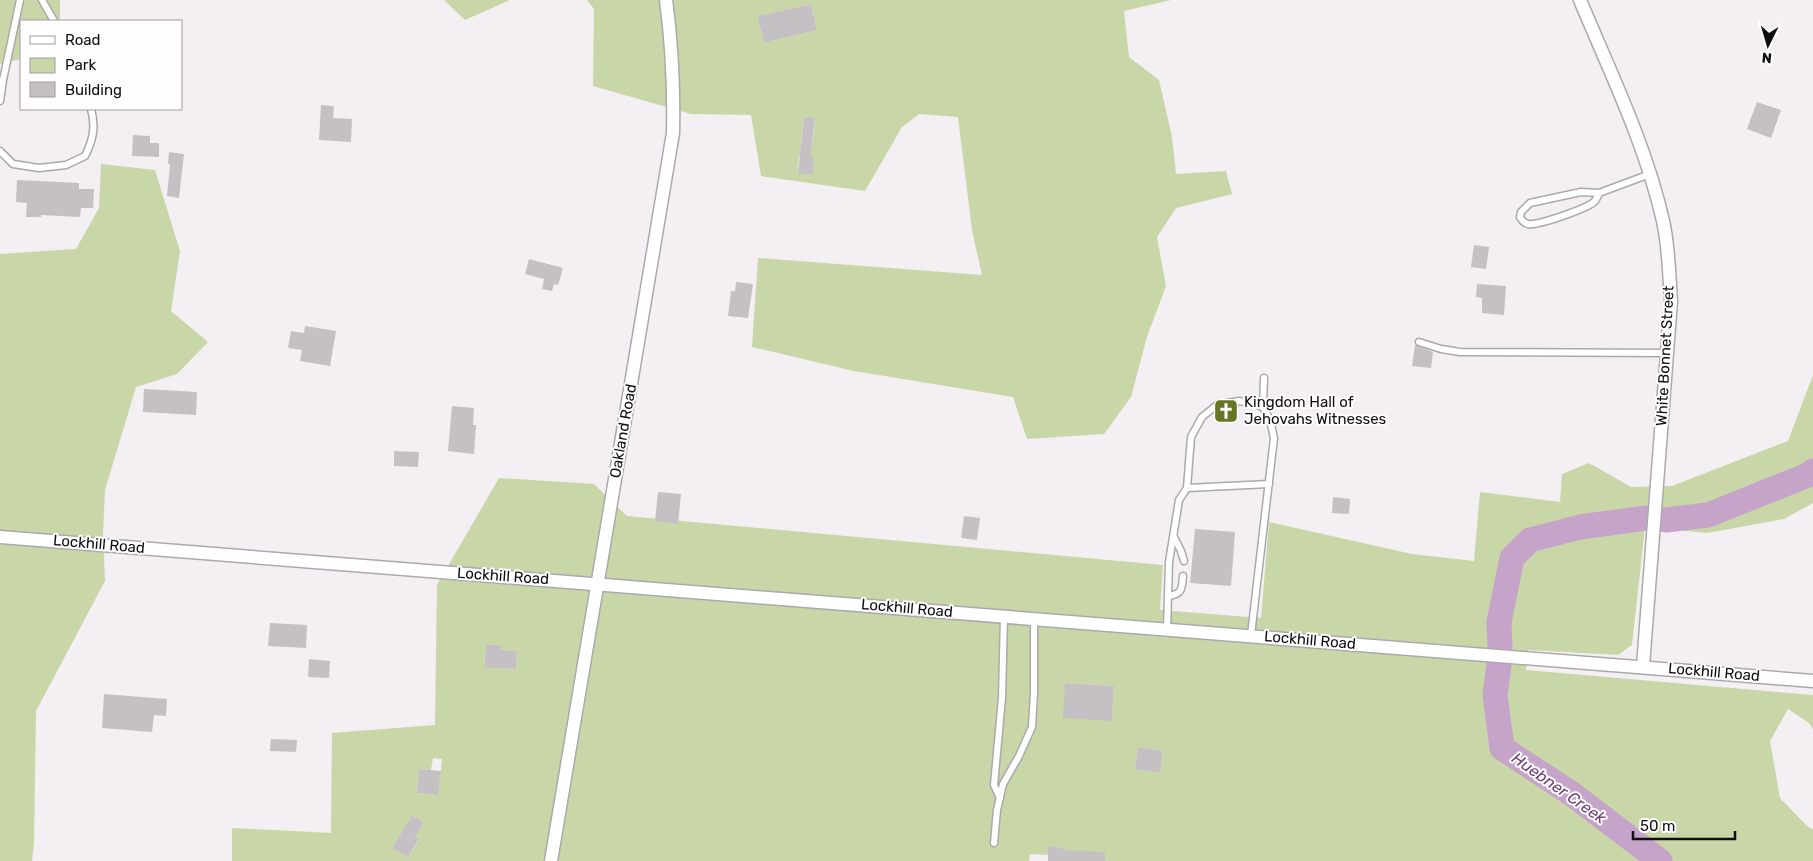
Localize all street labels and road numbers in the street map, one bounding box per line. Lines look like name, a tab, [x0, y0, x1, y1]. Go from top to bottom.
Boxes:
street label: White Bonnet Street	[1652, 285, 1678, 427]
street label: Oakland Road	[606, 382, 640, 480]
street label: Lockhill Road	[52, 531, 146, 557]
street label: Lockhill Road	[456, 564, 550, 588]
street label: Lockhill Road	[860, 595, 954, 621]
street label: Lockhill Road	[1263, 627, 1357, 653]
street label: Lockhill Road	[1667, 659, 1761, 685]

